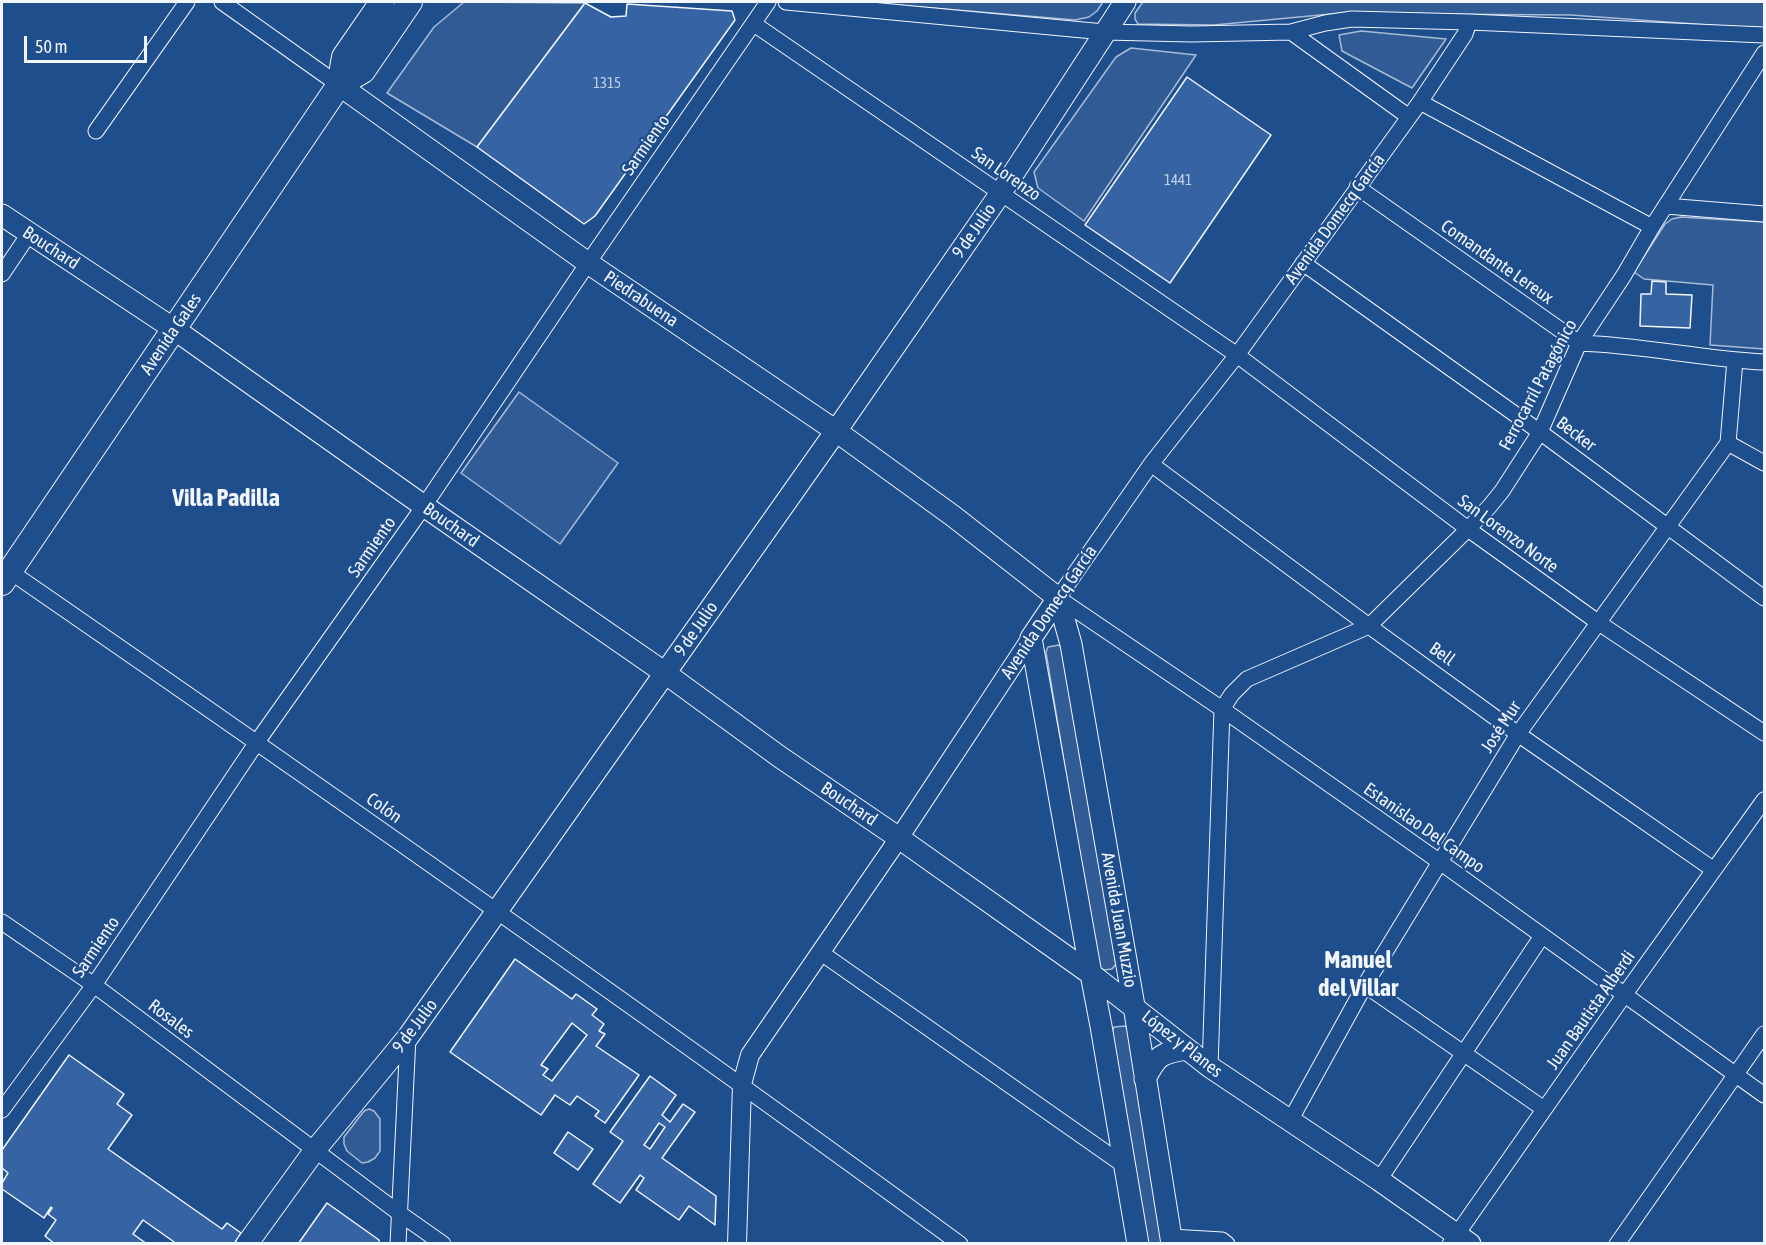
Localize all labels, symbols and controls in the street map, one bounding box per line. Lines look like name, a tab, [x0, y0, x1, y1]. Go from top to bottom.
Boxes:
scale bar	[27, 24, 150, 62]
text: 50 m	[35, 36, 67, 57]
house number: 1315	[593, 74, 621, 92]
street label: Sarmiento	[617, 111, 675, 179]
street label: San Lorenzo	[967, 142, 1045, 206]
street label: Avenida Domecq García	[1280, 150, 1390, 288]
house number: 1441	[1164, 171, 1192, 189]
street label: 9 de Julio	[947, 199, 1001, 263]
street label: Comandante Lereux	[1437, 215, 1557, 309]
street label: Bouchard	[19, 222, 83, 274]
street label: Piedrabuena	[600, 266, 682, 332]
street label: Avenida Gales	[136, 289, 206, 379]
street label: Ferrocarril Patagónico	[1494, 316, 1582, 454]
street label: Becker	[1552, 412, 1600, 456]
district label: Villa Padilla	[172, 484, 280, 512]
street label: San Lorenzo Norte	[1453, 490, 1563, 578]
street label: Bouchard	[419, 498, 483, 552]
street label: Sarmiento	[343, 513, 401, 581]
street label: Avenida Domecq García	[996, 541, 1102, 683]
street label: 9 de Julio	[669, 597, 723, 661]
street label: Bell	[1425, 638, 1459, 670]
street label: José Mur	[1476, 697, 1526, 757]
street label: Bouchard	[817, 777, 881, 831]
street label: Estanislao Del Campo	[1359, 778, 1489, 878]
street label: Colón	[362, 788, 406, 828]
street label: Avenida Juan Muzzio	[1096, 851, 1142, 989]
street label: Sarmiento	[68, 912, 124, 982]
district label: Manuel del Villar	[1318, 946, 1398, 1002]
street label: Juan Bautista Alberdi	[1542, 947, 1640, 1073]
street label: Rosales	[144, 995, 198, 1043]
street label: 9 de Julio	[388, 995, 442, 1057]
street label: López y Planes	[1137, 1006, 1227, 1082]

